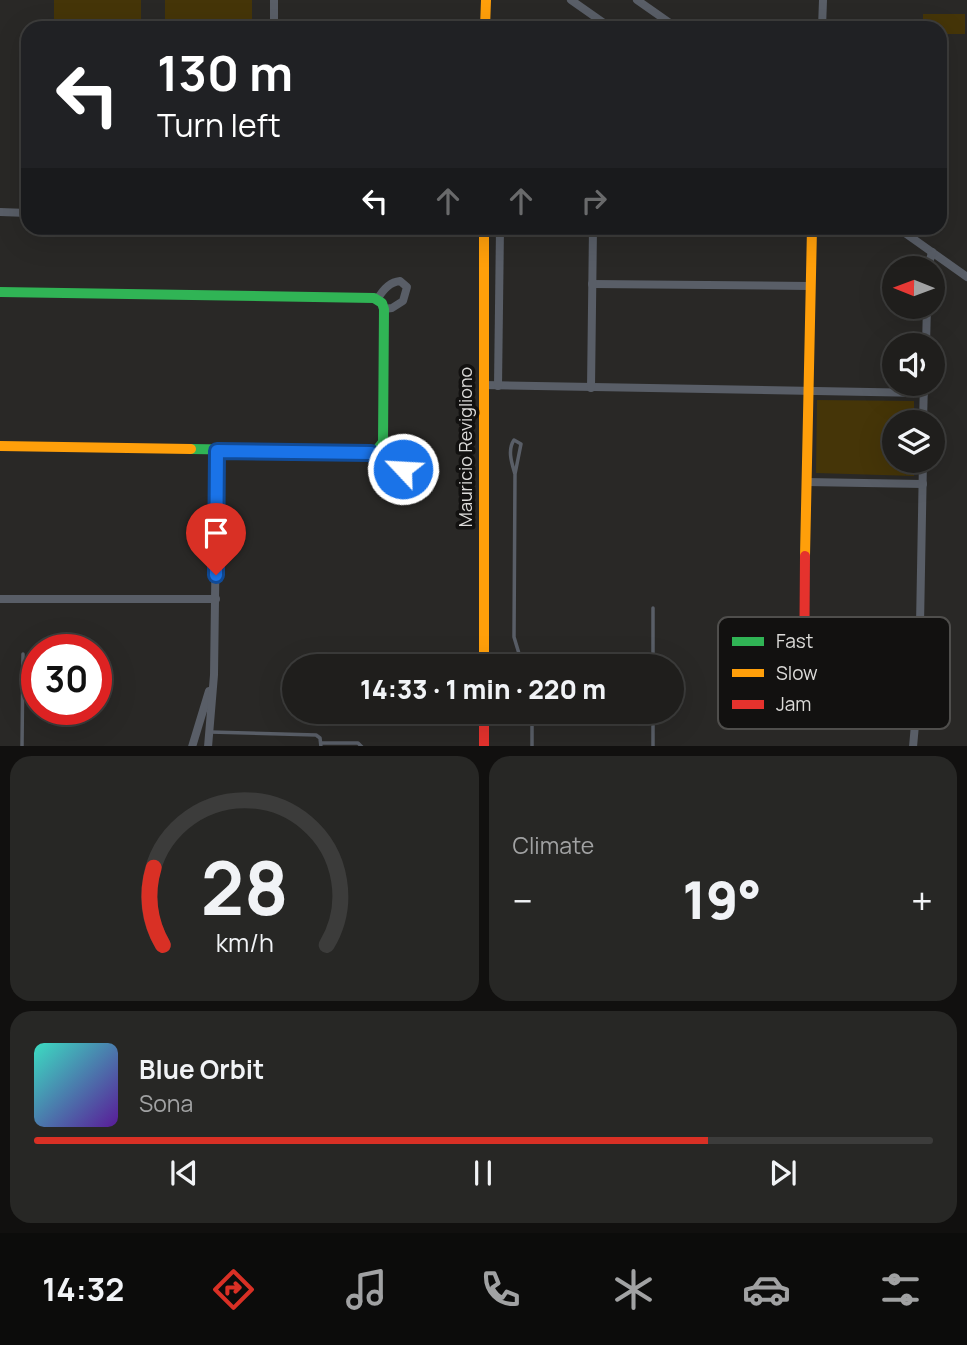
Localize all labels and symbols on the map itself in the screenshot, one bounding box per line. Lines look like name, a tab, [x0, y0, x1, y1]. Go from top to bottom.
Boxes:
north arrow	[882, 256, 945, 318]
street label: Mauricio Revigliono	[453, 367, 477, 527]
position arrow	[366, 432, 440, 506]
pin	[186, 503, 246, 575]
legend	[718, 617, 950, 729]
text: Fast	[776, 628, 813, 654]
speed limit sign: 30	[21, 634, 112, 725]
text: Slow	[776, 660, 818, 686]
text: Jam	[776, 691, 811, 717]

